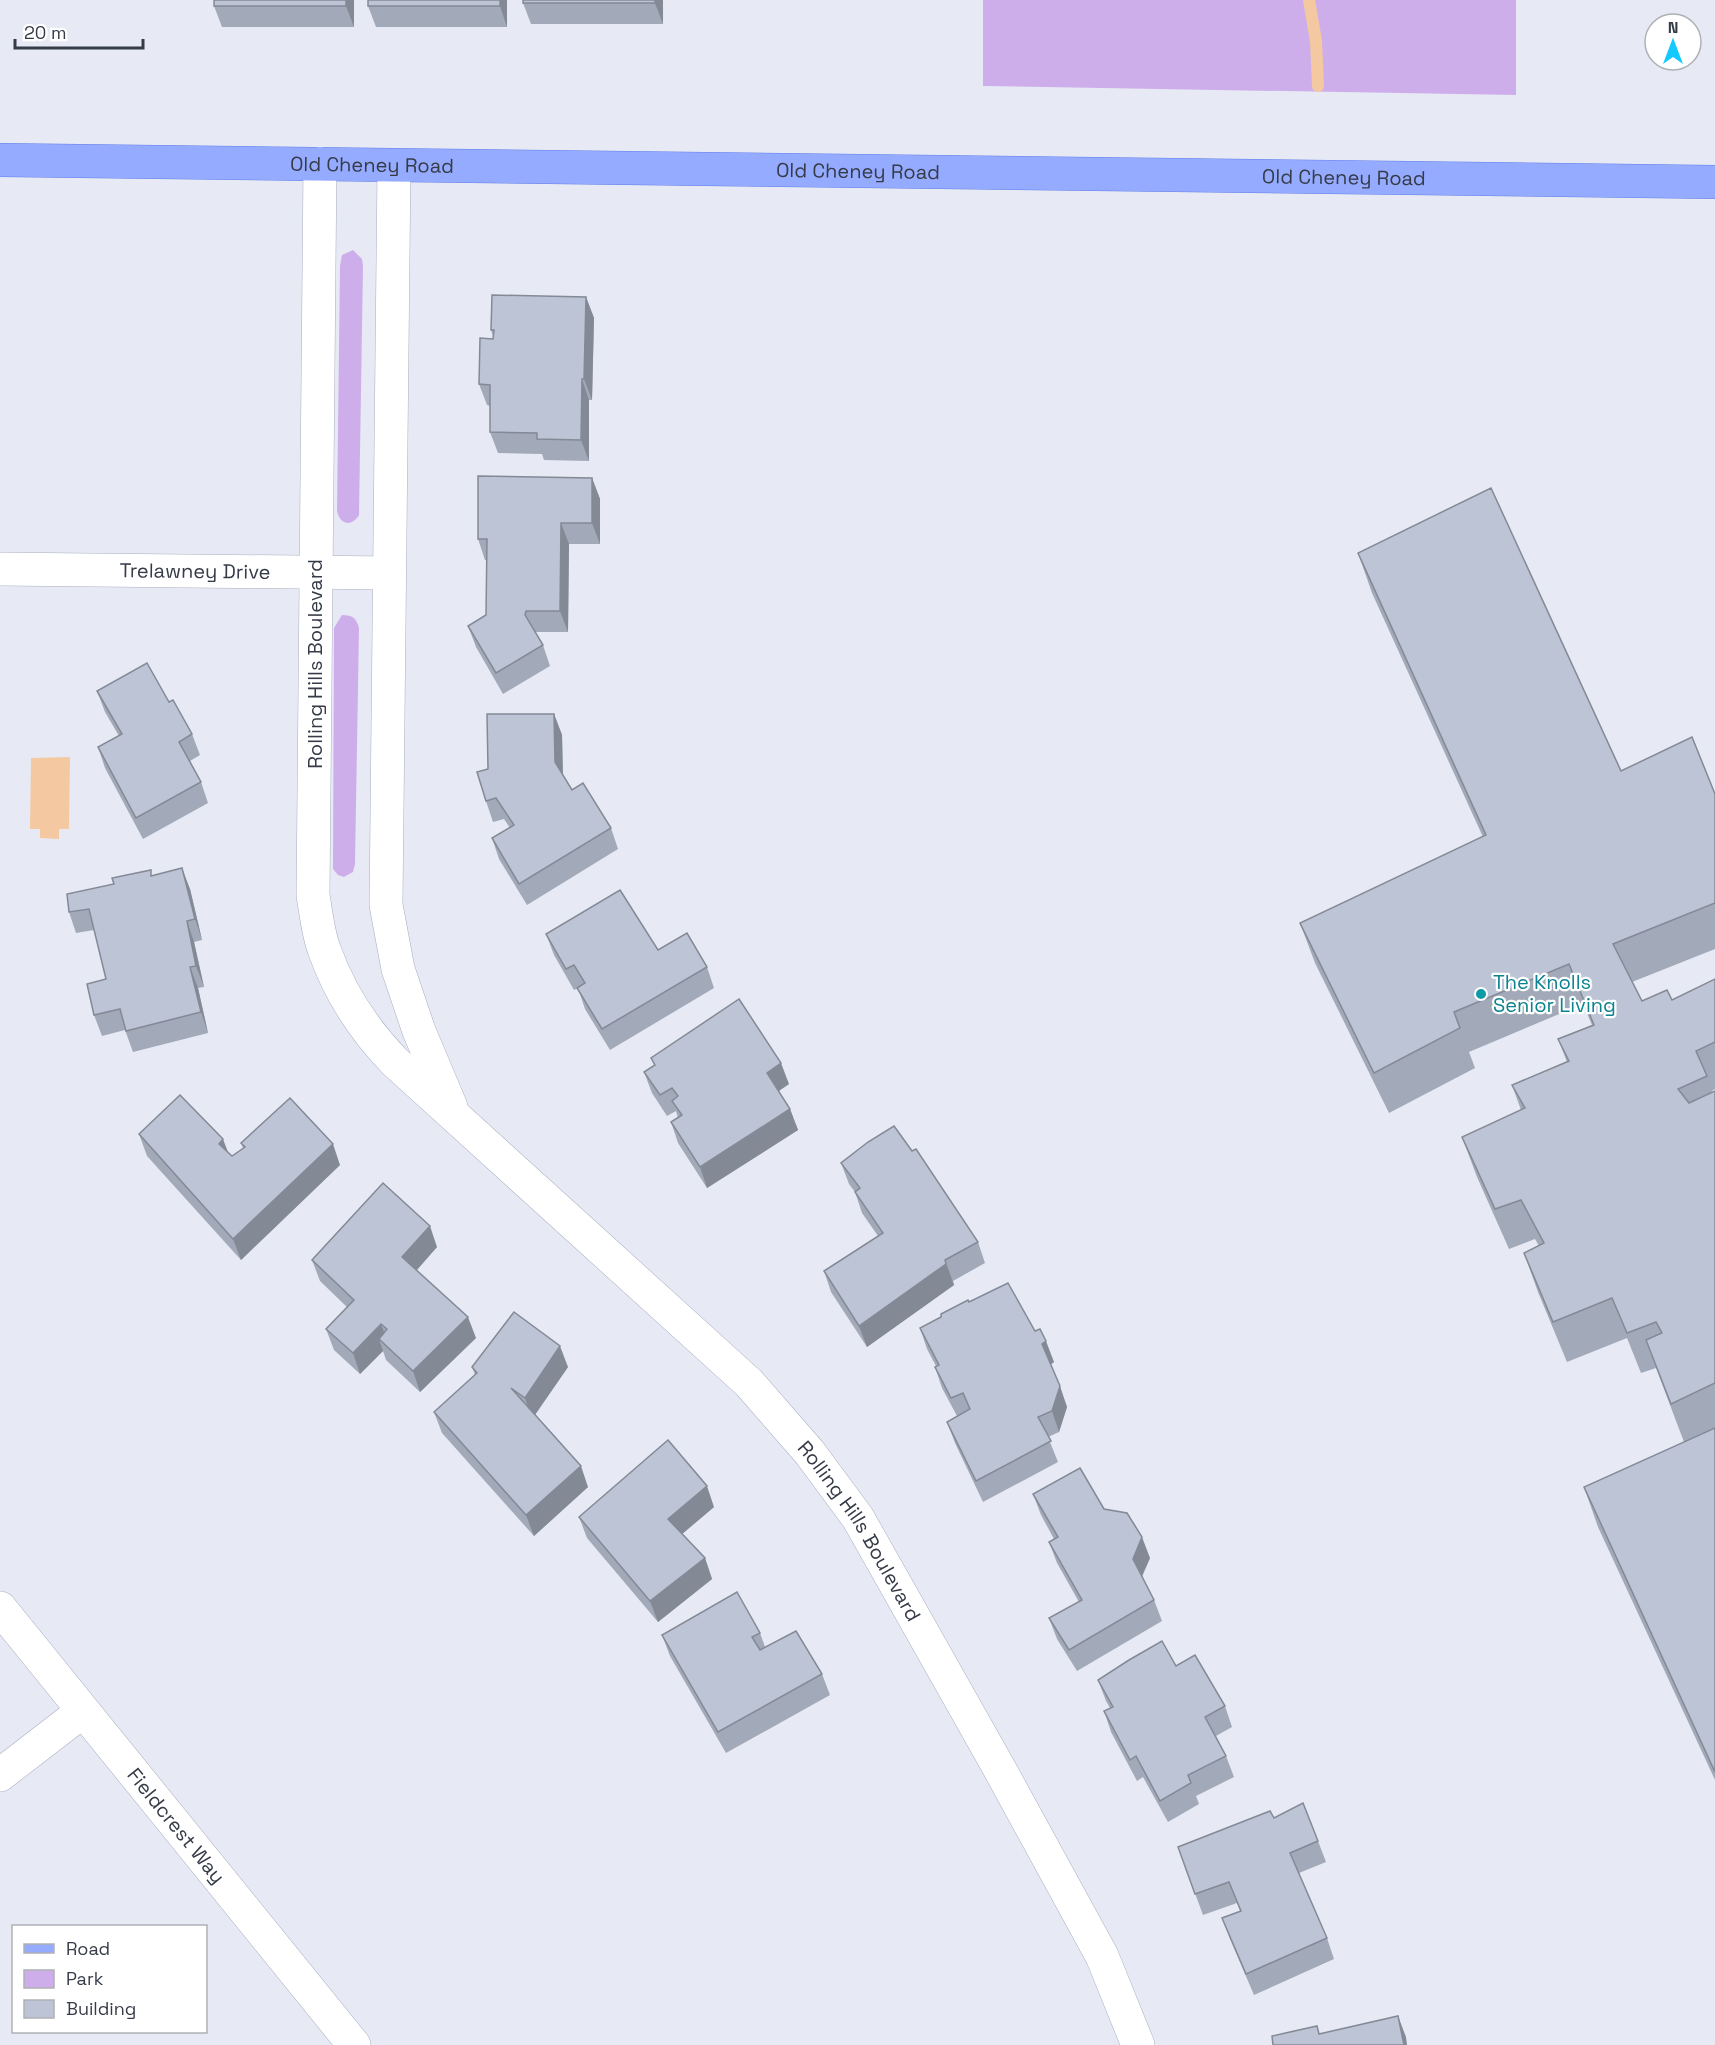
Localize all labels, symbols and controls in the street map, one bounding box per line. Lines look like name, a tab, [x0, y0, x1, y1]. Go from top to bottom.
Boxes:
scale bar	[15, 12, 142, 50]
north arrow	[1643, 12, 1703, 72]
text: N	[1668, 17, 1678, 38]
text: 20 m	[24, 21, 67, 44]
street label: Old Cheney Road	[290, 151, 454, 179]
street label: Old Cheney Road	[776, 157, 940, 185]
street label: Old Cheney Road	[1262, 163, 1426, 191]
street label: Trelawney Drive	[119, 557, 271, 585]
street label: Rolling Hills Boulevard	[302, 559, 328, 769]
place label: The Knolls Senior Living	[1493, 969, 1616, 1018]
marker: The Knolls Senior Living	[1474, 987, 1488, 1001]
street label: Rolling Hills Boulevard	[792, 1435, 927, 1626]
street label: Fieldcrest Way	[122, 1762, 231, 1889]
legend	[12, 1925, 207, 2033]
text: Road	[66, 1937, 110, 1960]
text: Park	[66, 1967, 104, 1990]
text: Building	[66, 1997, 136, 2020]

